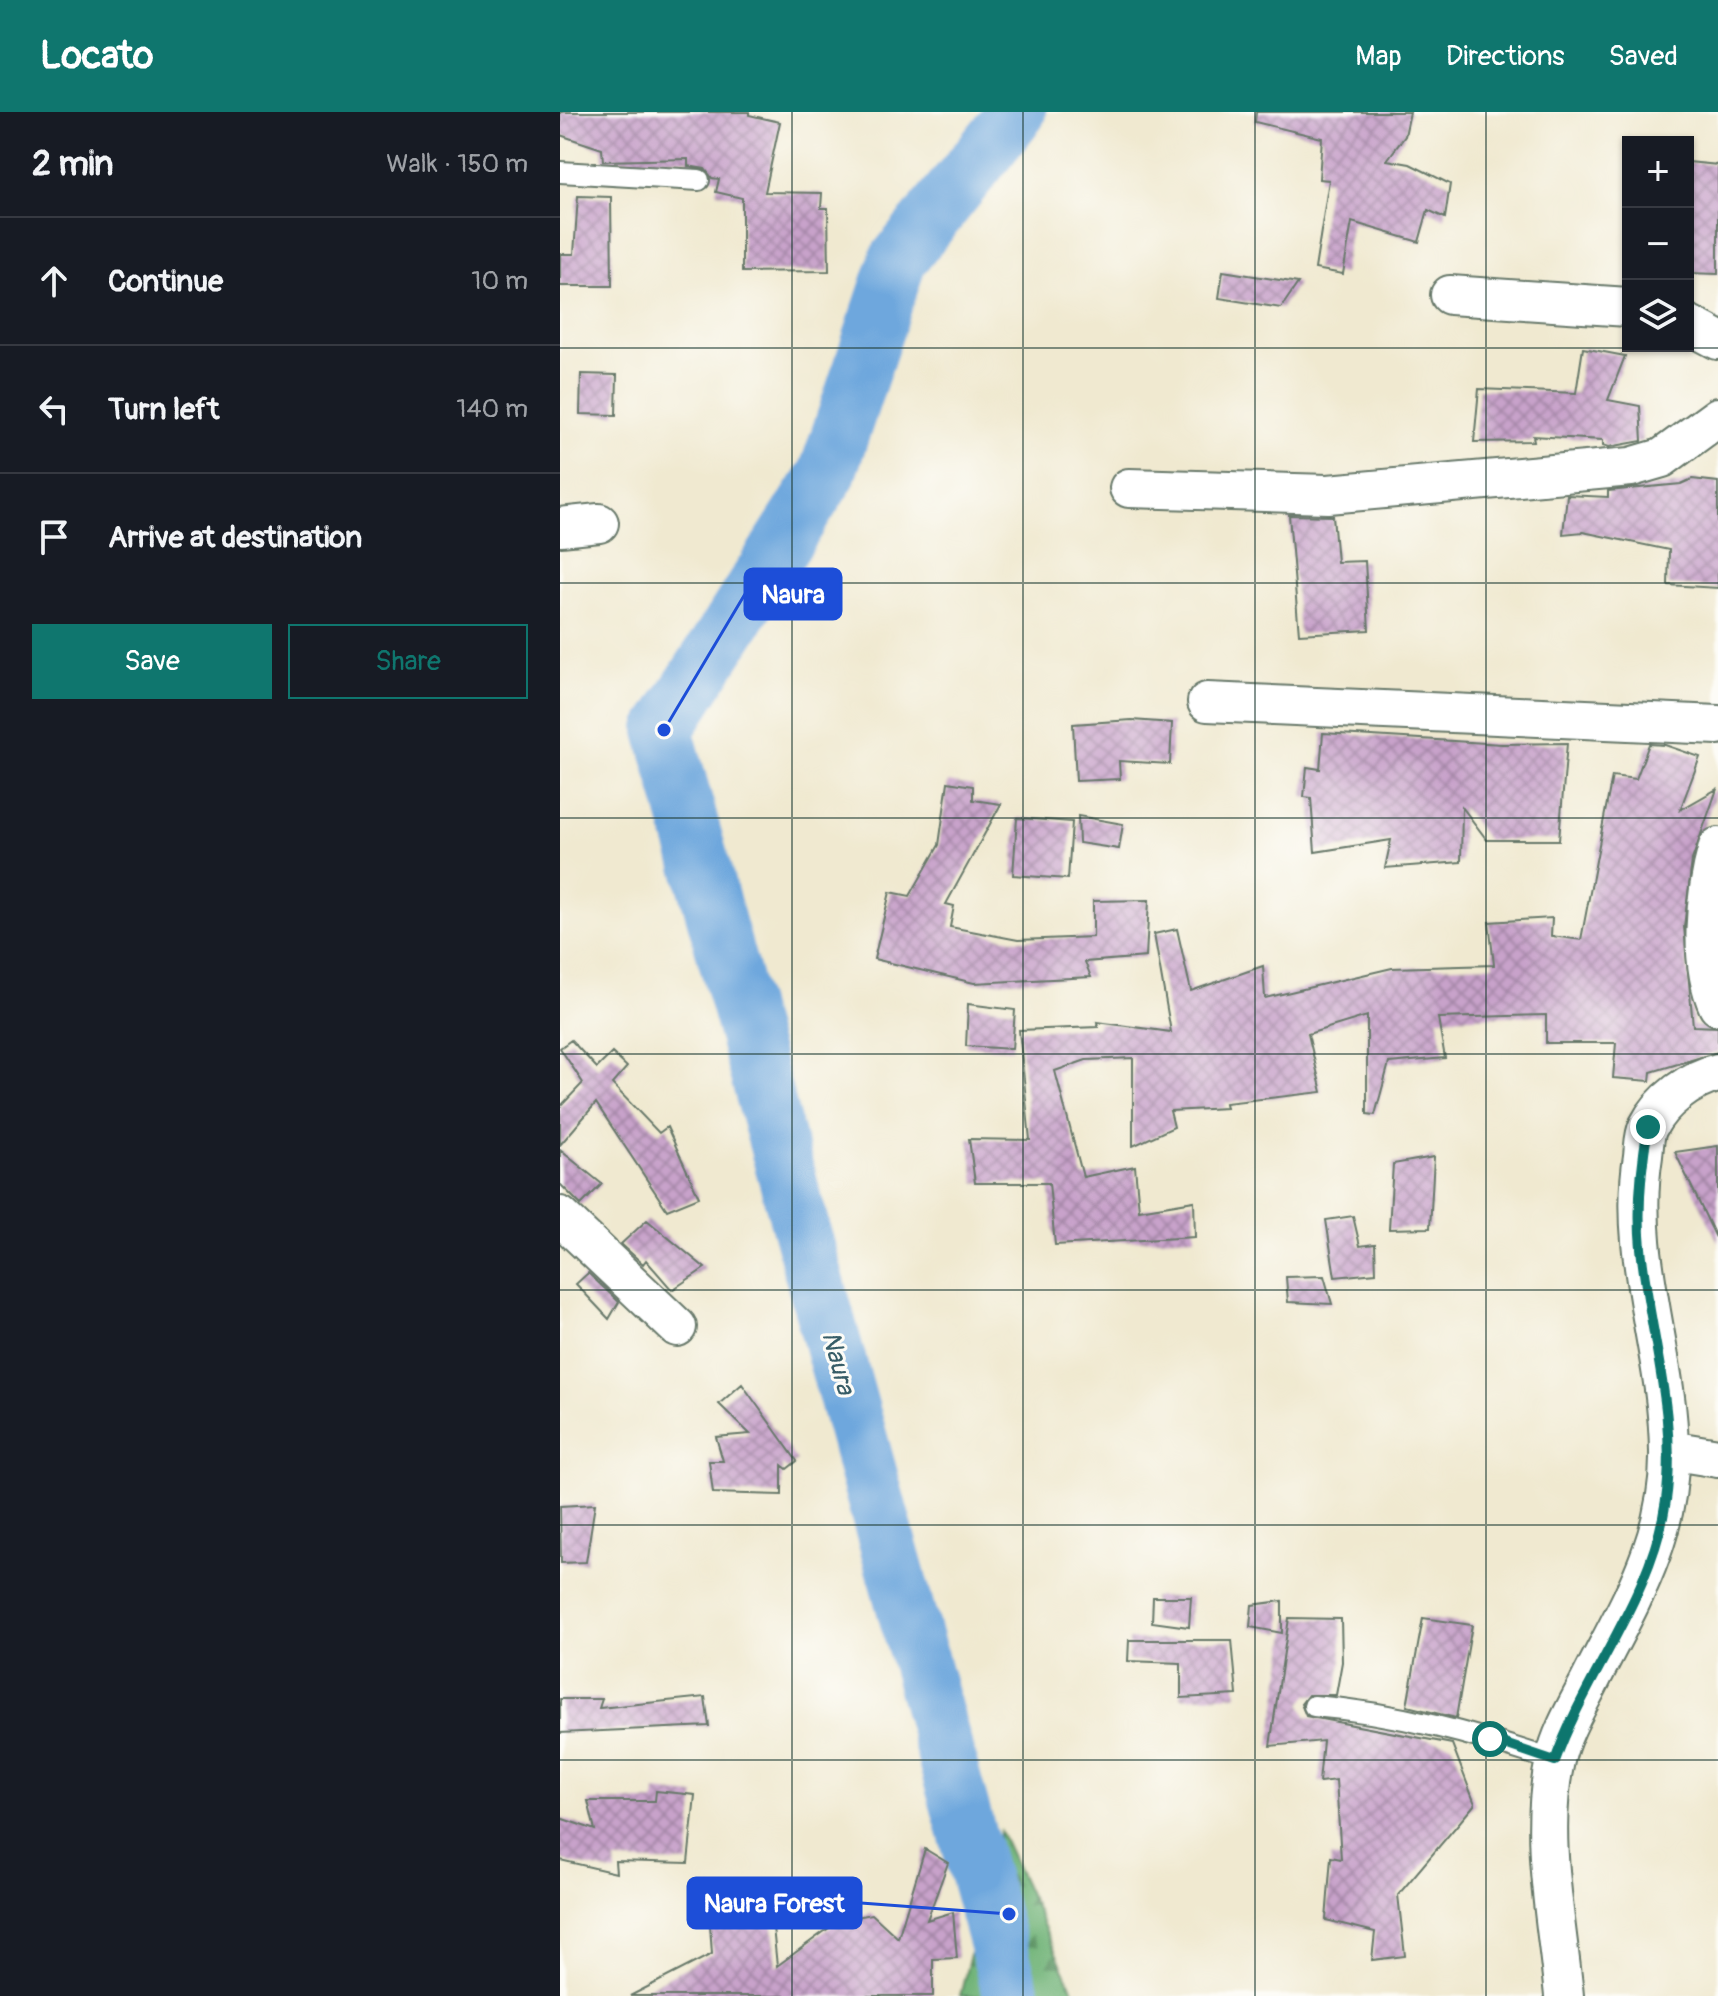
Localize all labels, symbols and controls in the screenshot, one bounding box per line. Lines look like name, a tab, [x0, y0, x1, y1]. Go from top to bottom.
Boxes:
text: Locato	[40, 32, 153, 80]
text: Map	[1355, 39, 1402, 74]
text: Directions	[1446, 39, 1565, 74]
text: Saved	[1609, 39, 1678, 74]
map controls	[1622, 136, 1694, 352]
button: +	[1622, 136, 1694, 208]
text: 2 min	[32, 143, 114, 186]
text: Walk · 150 m	[386, 148, 528, 180]
button: −	[1622, 208, 1694, 280]
icon: ahead	[32, 259, 76, 303]
text: Continue	[108, 263, 223, 300]
text: 10 m	[471, 265, 528, 297]
button: layers	[1622, 280, 1694, 352]
icon: left	[32, 387, 76, 431]
text: Turn left	[108, 391, 219, 428]
text: 140 m	[456, 393, 528, 425]
icon: arrive	[32, 515, 76, 559]
text: Arrive at destination	[108, 519, 362, 556]
callout: Naura	[745, 569, 841, 619]
text: Naura	[761, 579, 825, 611]
button: Save	[32, 624, 272, 699]
button: Share	[288, 624, 528, 699]
route end	[1630, 1109, 1666, 1145]
water label: Naura	[814, 1328, 862, 1400]
route start	[1472, 1721, 1508, 1757]
callout: Naura Forest	[688, 1878, 861, 1928]
text: Naura Forest	[703, 1888, 845, 1920]

